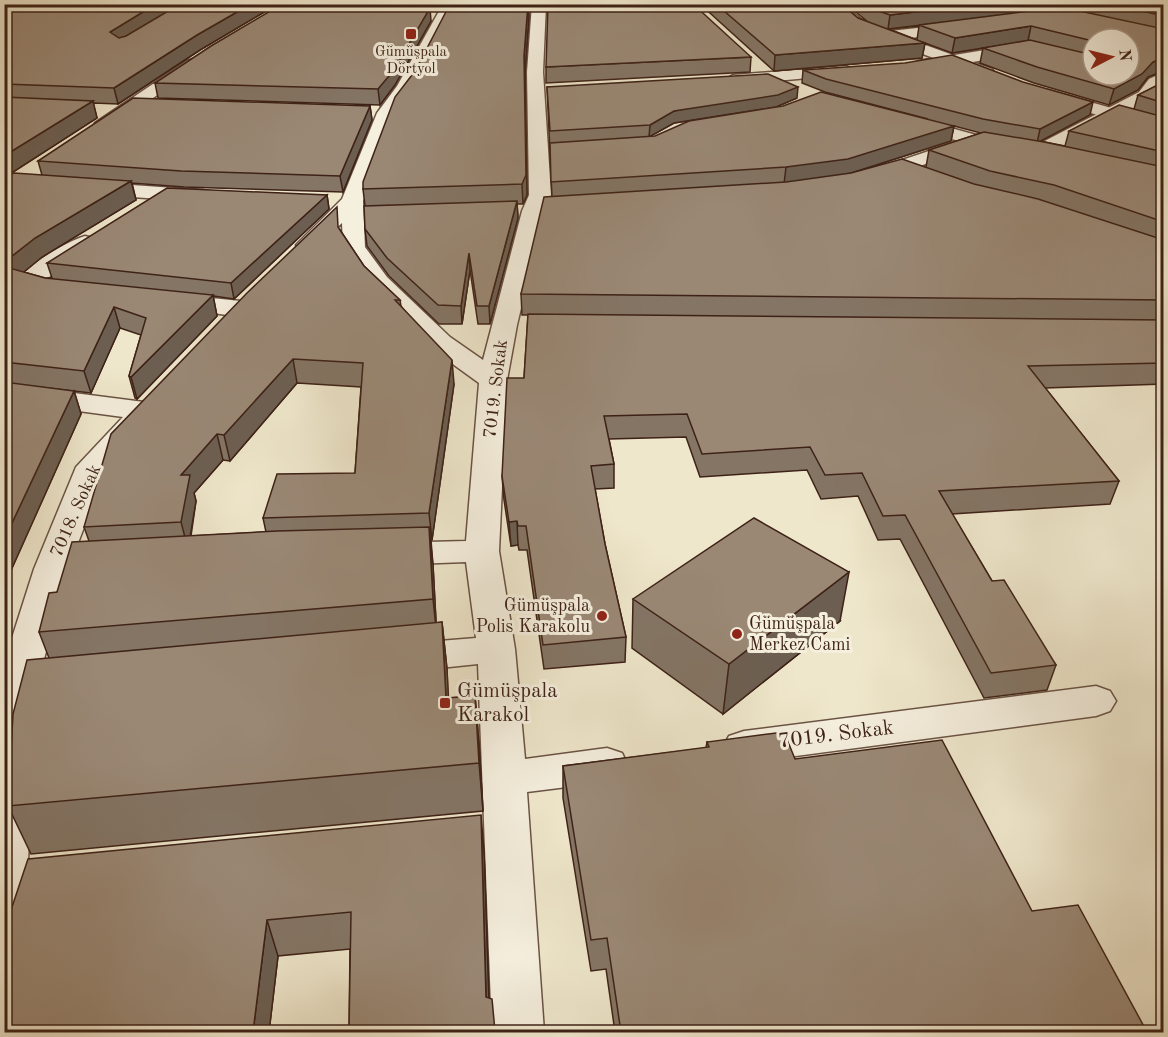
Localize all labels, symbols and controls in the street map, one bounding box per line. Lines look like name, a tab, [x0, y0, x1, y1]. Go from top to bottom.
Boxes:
marker: Gümüşpala Dörtyol	[404, 27, 418, 41]
north arrow	[1081, 27, 1141, 87]
place label: Gümüşpala Dörtyol	[375, 45, 448, 77]
text: N	[1115, 48, 1133, 63]
street label: 7019. Sokak	[481, 339, 511, 439]
street label: 7018. Sokak	[48, 462, 104, 560]
place label: Gümüşpala Polis Karakolu	[476, 597, 590, 636]
marker: Gümüşpala Polis Karakolu	[595, 609, 609, 623]
place label: Gümüşpala Merkez Cami	[749, 615, 851, 654]
marker: Gümüşpala Merkez Cami	[730, 627, 744, 641]
place label: Gümüşpala Karakol	[457, 681, 558, 726]
marker: Gümüşpala Karakol	[438, 696, 452, 710]
street label: 7019. Sokak	[777, 717, 895, 752]

